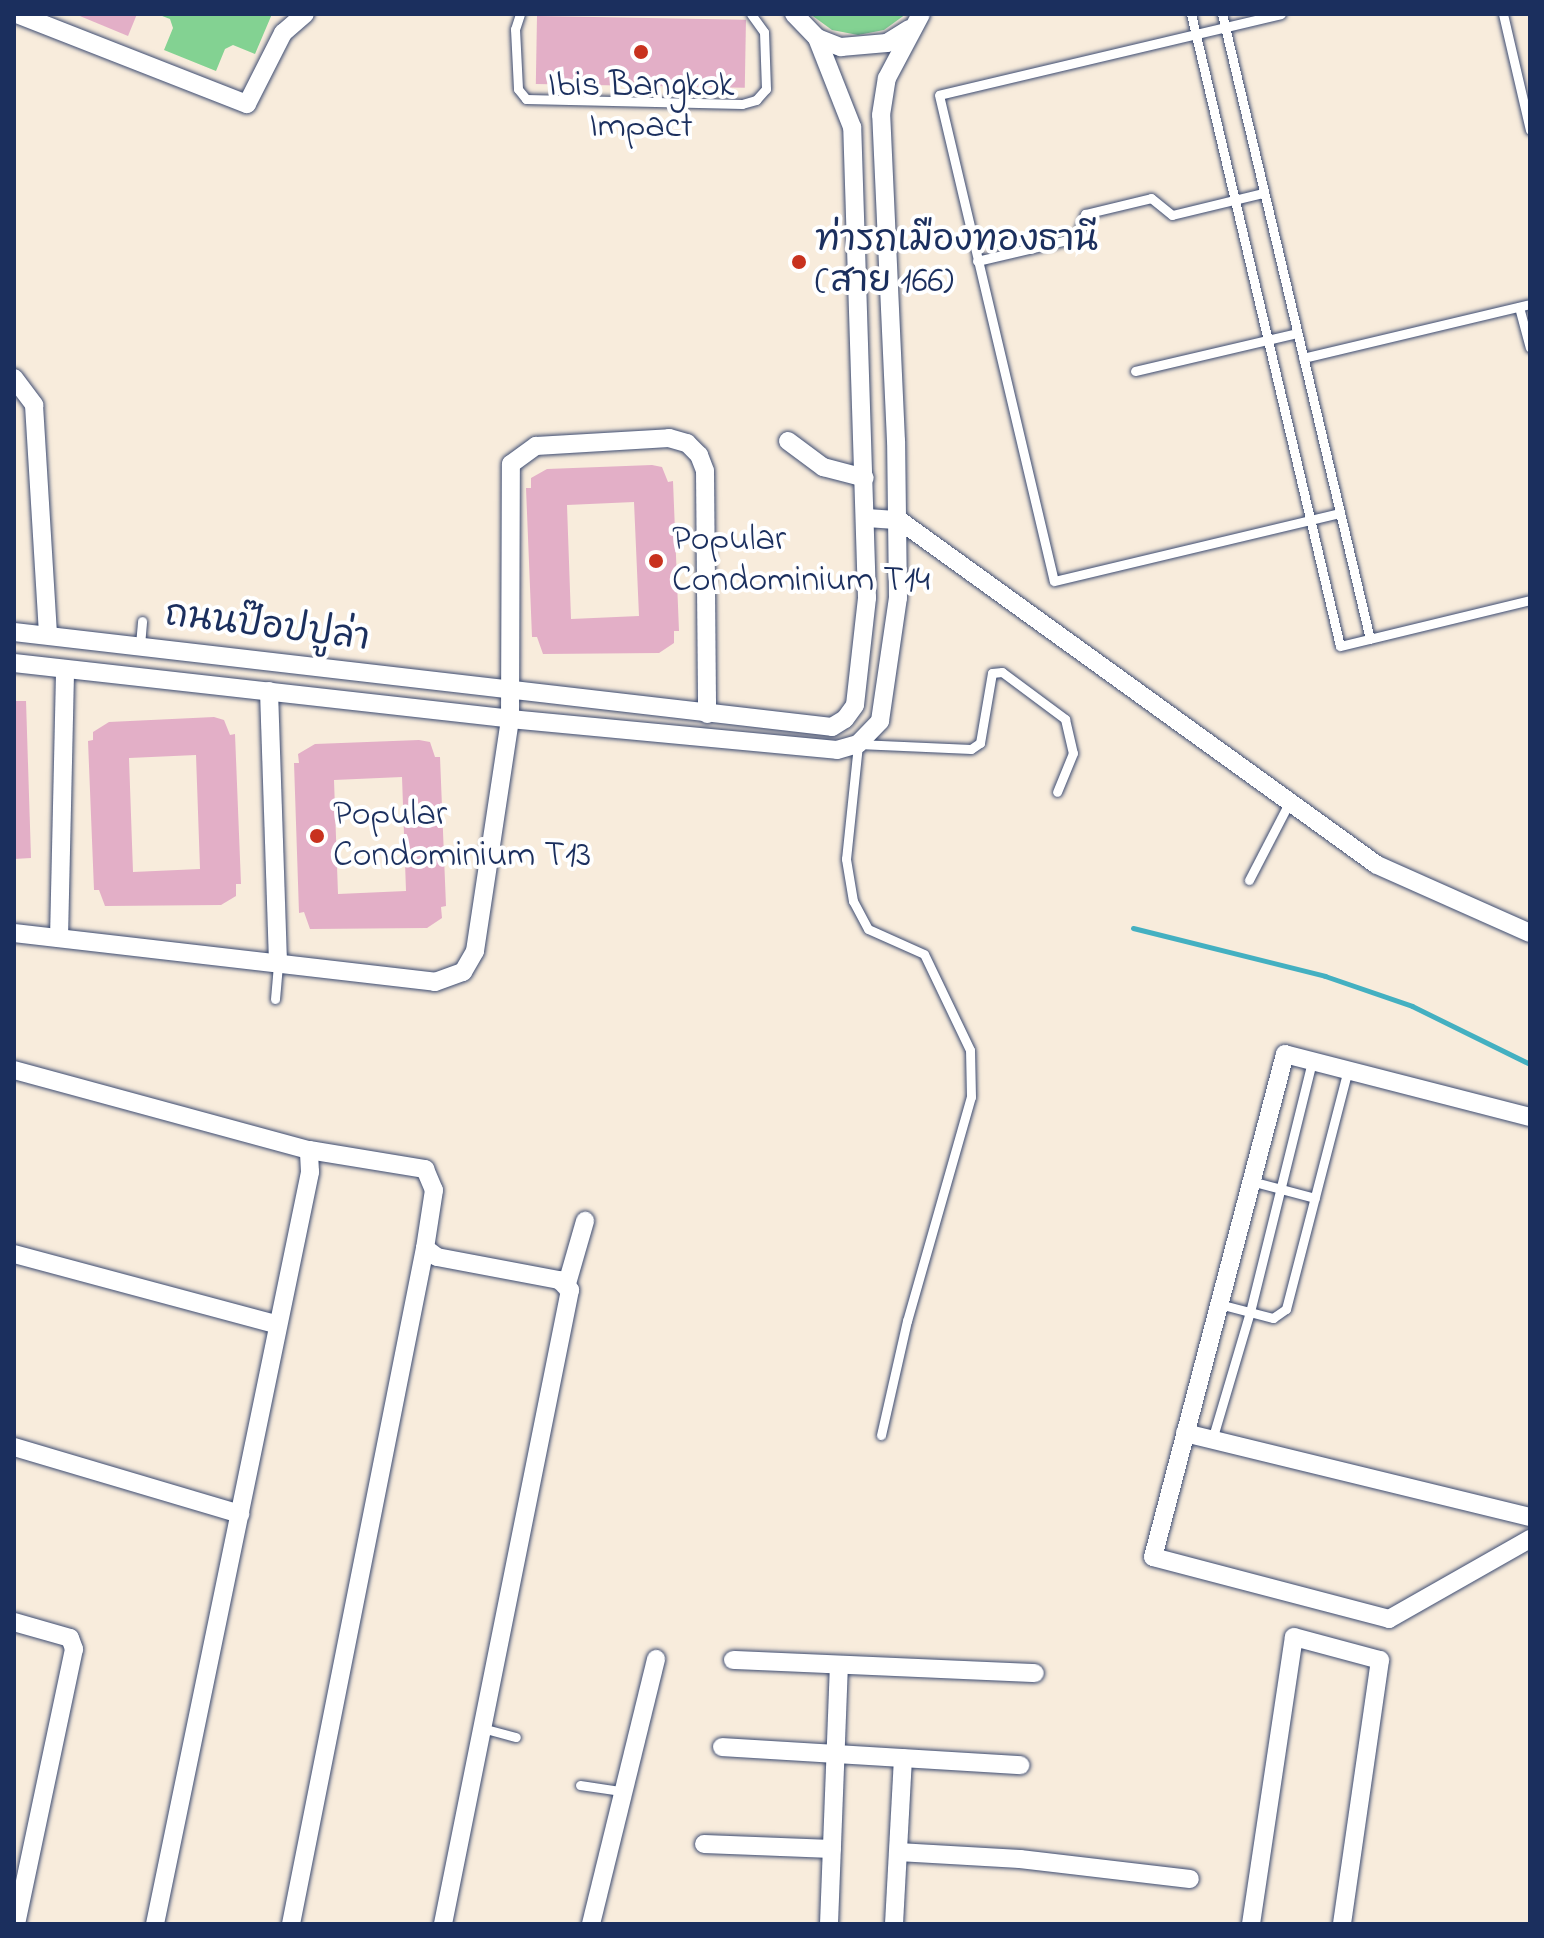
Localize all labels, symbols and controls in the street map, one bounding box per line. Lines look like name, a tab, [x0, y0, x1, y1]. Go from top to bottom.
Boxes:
marker: Ibis Bangkok Impact	[632, 43, 650, 61]
place label: Ibis Bangkok Impact	[548, 64, 734, 149]
place label: ท่ารถเมืองทองธานี (สาย 166)	[815, 219, 1098, 304]
marker: ท่ารถเมืองทองธานี (สาย 166)	[790, 253, 808, 271]
place label: Popular Condominium T14	[672, 518, 930, 603]
marker: Popular Condominium T14	[647, 552, 665, 570]
street label: ถนนป๊อปปูล่า	[162, 594, 372, 662]
place label: Popular Condominium T13	[333, 793, 591, 878]
marker: Popular Condominium T13	[308, 827, 326, 845]

